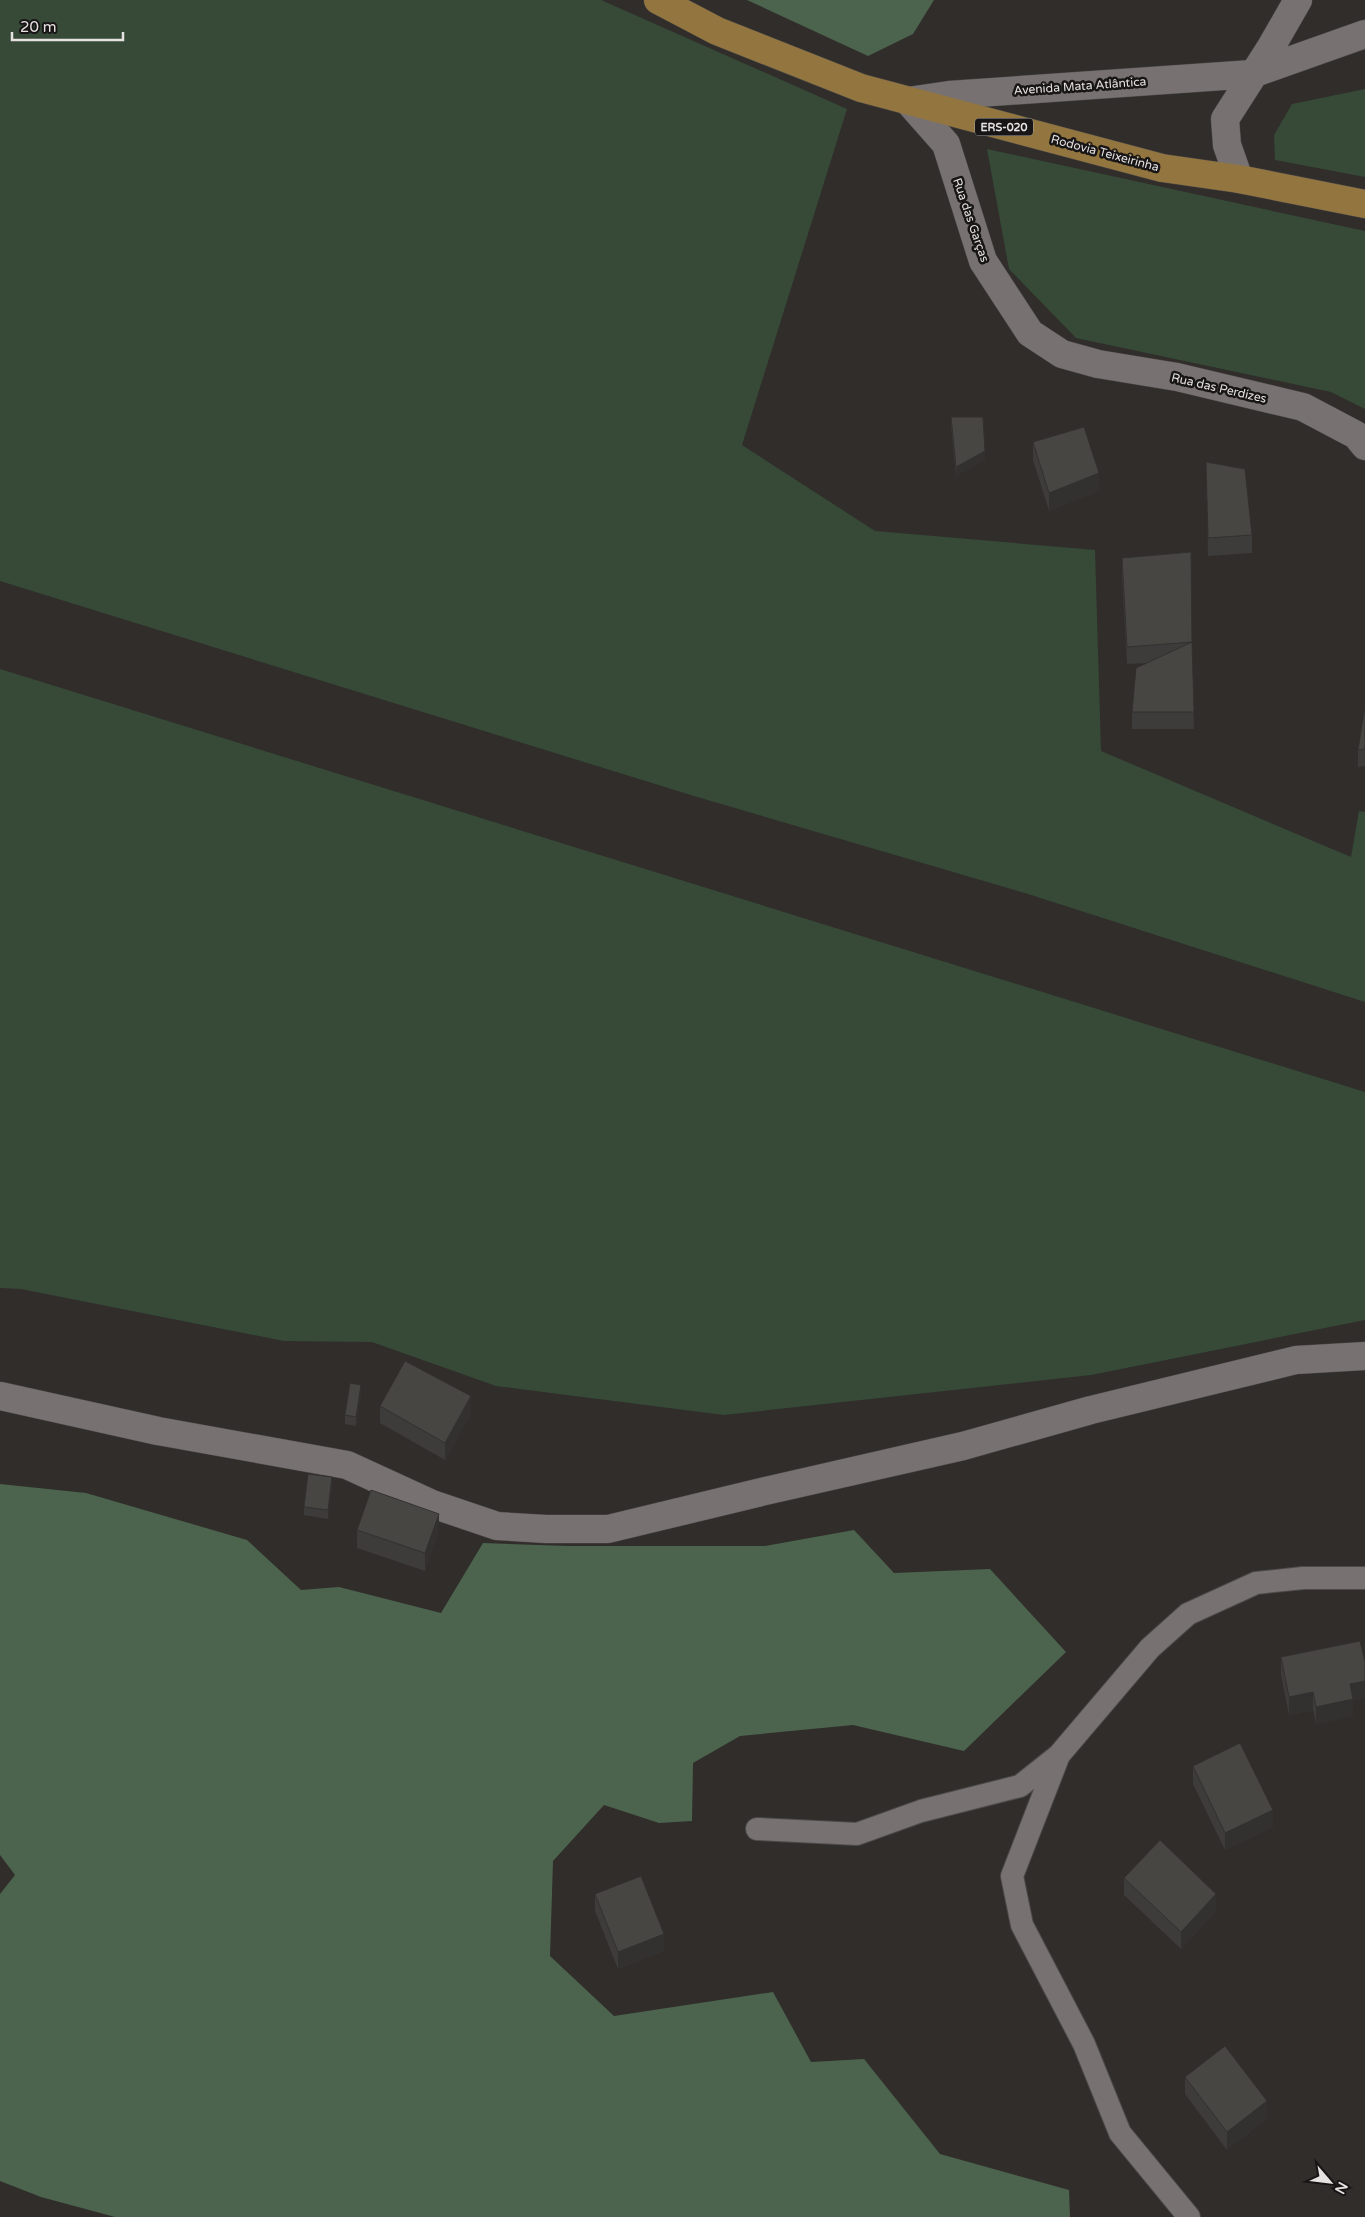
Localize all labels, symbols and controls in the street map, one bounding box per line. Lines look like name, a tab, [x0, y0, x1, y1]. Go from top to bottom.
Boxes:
scale bar	[12, 10, 124, 42]
text: 20 m	[20, 18, 57, 36]
street label: Avenida Mata Atlântica	[1013, 74, 1147, 98]
road number: ERS-020	[975, 118, 1033, 136]
street label: Rodovia Teixeirinha	[1049, 132, 1161, 174]
street label: Rua das Garças	[950, 176, 992, 264]
street label: Rua das Perdizes	[1170, 370, 1268, 406]
north arrow	[1305, 2157, 1355, 2207]
text: N	[1331, 2179, 1351, 2197]

